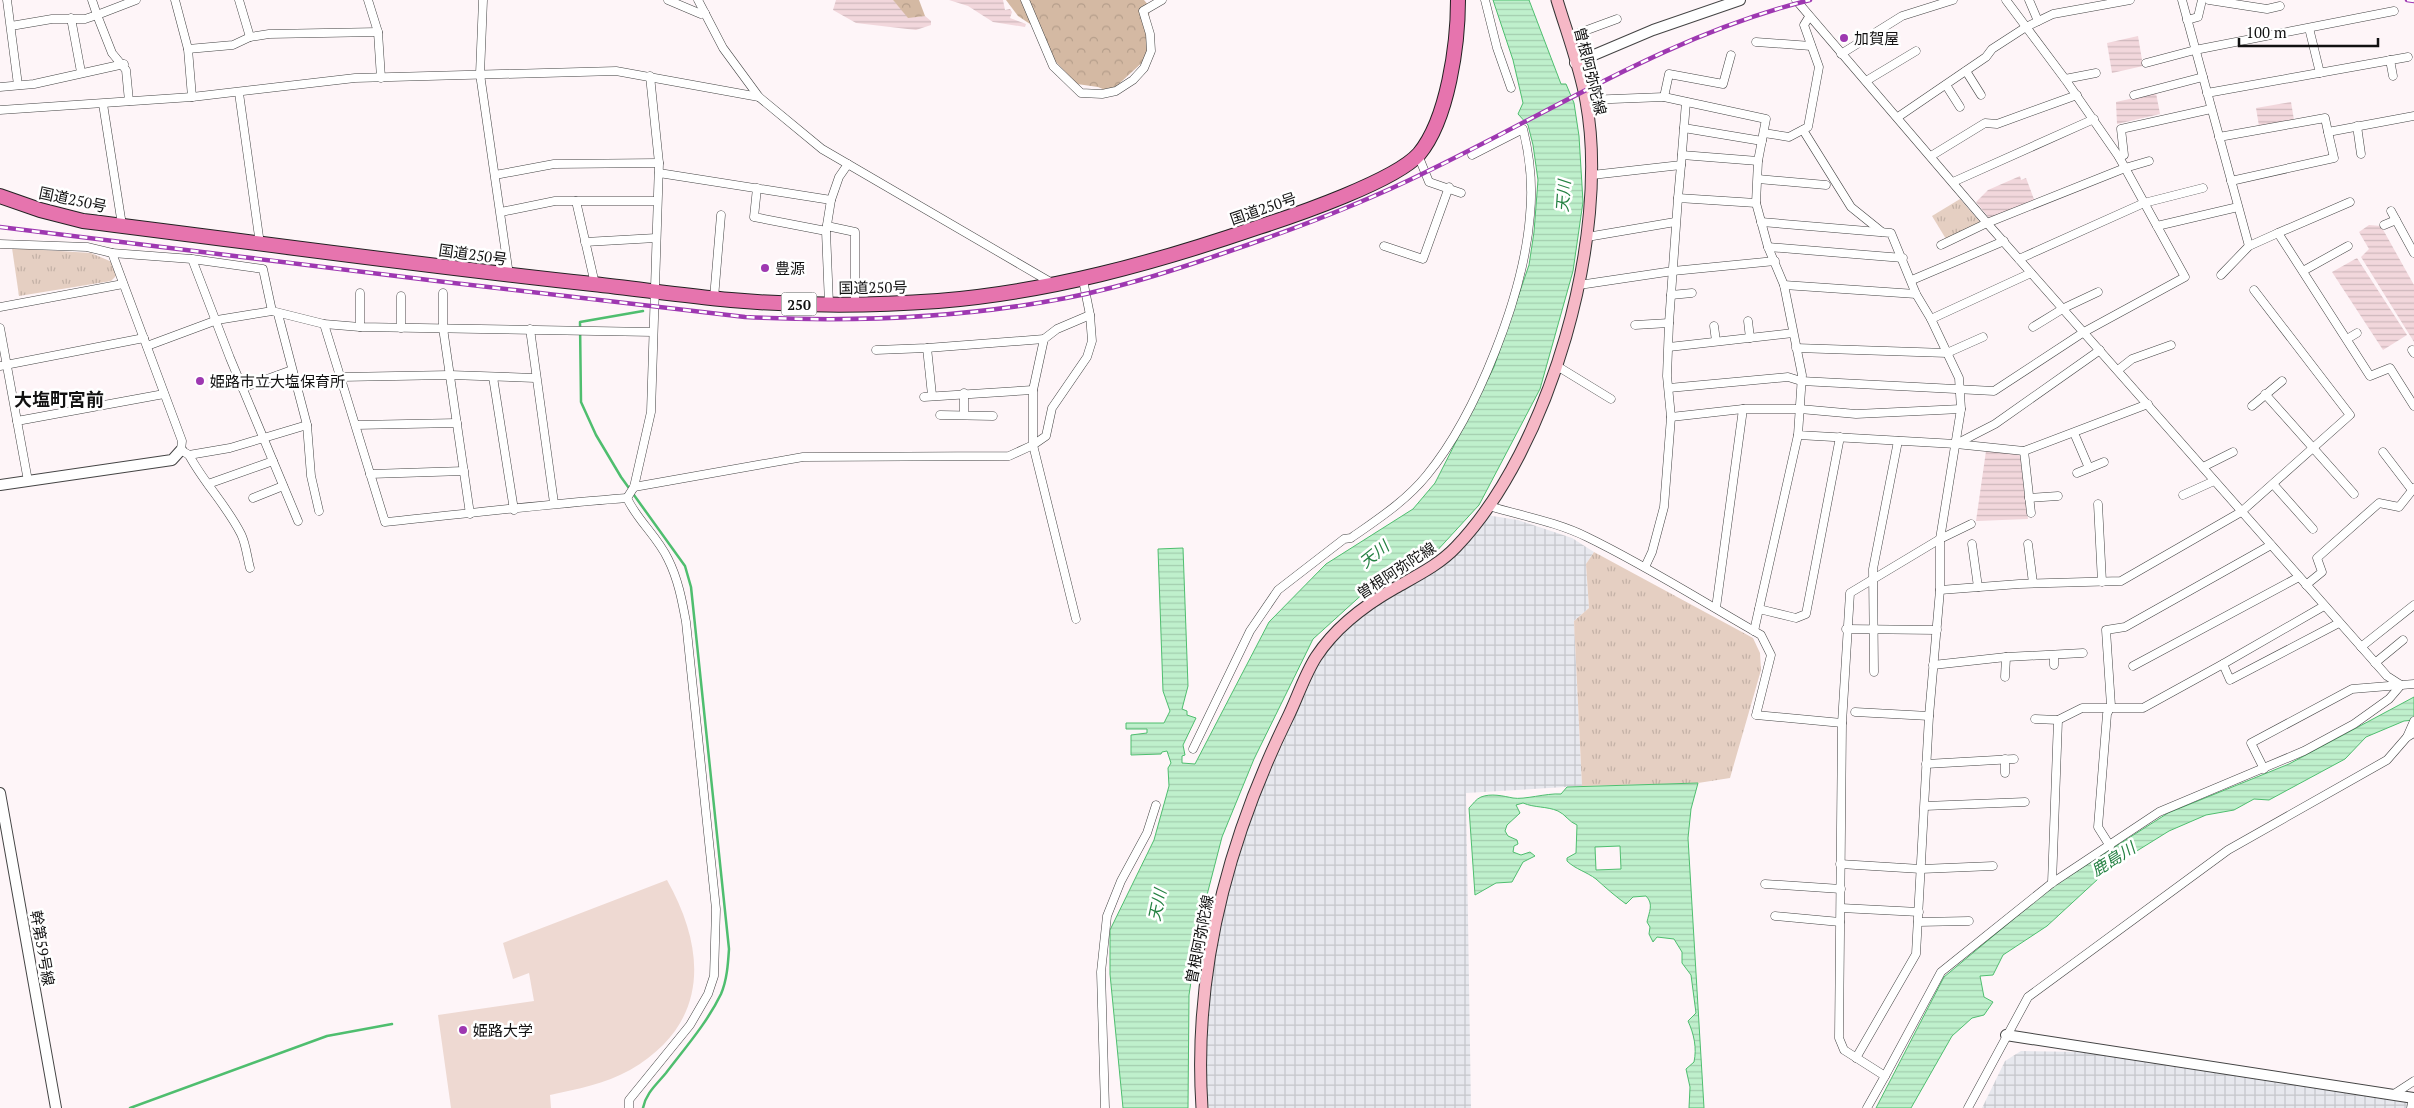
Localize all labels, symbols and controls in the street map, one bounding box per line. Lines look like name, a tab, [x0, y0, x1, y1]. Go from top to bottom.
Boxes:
scale bar	[2239, 15, 2378, 47]
text: 100 m	[2246, 22, 2287, 42]
street label: 曽根阿弥陀線	[1570, 25, 1612, 117]
place label: 加賀屋	[1854, 28, 1899, 48]
marker: 加賀屋	[1838, 32, 1850, 44]
water label: 天川	[1551, 177, 1575, 213]
street label: 国道250号	[37, 182, 109, 216]
street label: 国道250号	[1227, 187, 1299, 229]
street label: 国道250号	[437, 239, 509, 269]
place label: 豊源	[775, 258, 805, 278]
marker: 豊源	[759, 262, 771, 274]
street label: 国道250号	[838, 276, 908, 298]
road number: 250	[782, 292, 816, 316]
place label: 姫路市立大塩保育所	[210, 371, 345, 391]
marker: 姫路市立大塩保育所	[194, 375, 206, 387]
district label: 大塩町宮前	[14, 387, 104, 411]
water label: 天川	[1355, 534, 1395, 573]
street label: 曽根阿弥陀線	[1353, 537, 1439, 603]
water label: 鹿島川	[2087, 836, 2141, 881]
water label: 天川	[1143, 885, 1172, 923]
street label: 曽根阿弥陀線	[1181, 893, 1217, 985]
street label: 幹第59号線	[27, 909, 59, 987]
place label: 姫路大学	[473, 1020, 533, 1040]
marker: 姫路大学	[457, 1024, 469, 1036]

